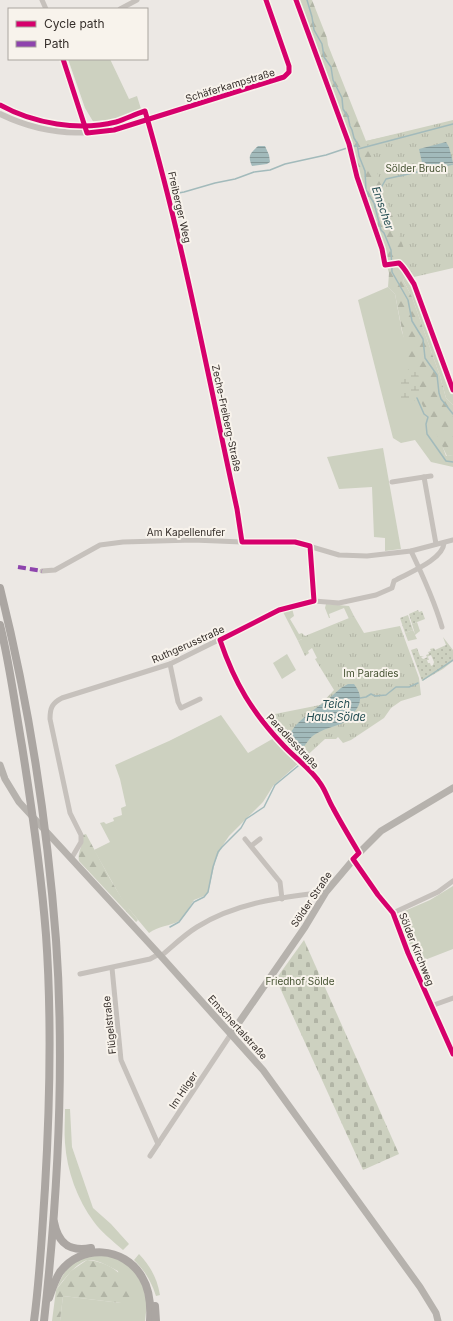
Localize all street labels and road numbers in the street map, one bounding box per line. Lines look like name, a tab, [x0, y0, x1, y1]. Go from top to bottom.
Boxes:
street label: Schäferkampstraße	[184, 66, 276, 104]
street label: Freiberger Weg	[166, 170, 194, 244]
street label: Zeche-Freiberg-Straße	[210, 363, 244, 473]
street label: Am Kapellenufer	[147, 526, 225, 538]
street label: Ruthgerusstraße	[150, 623, 226, 665]
street label: Paradiesstraße	[264, 711, 322, 771]
street label: Sölder Straße	[288, 869, 334, 929]
street label: Sölder Kirchweg	[397, 911, 437, 987]
street label: Emschertalstraße	[206, 992, 270, 1062]
street label: Flügelstraße	[100, 995, 118, 1055]
street label: Im Hilger	[166, 1069, 200, 1111]

